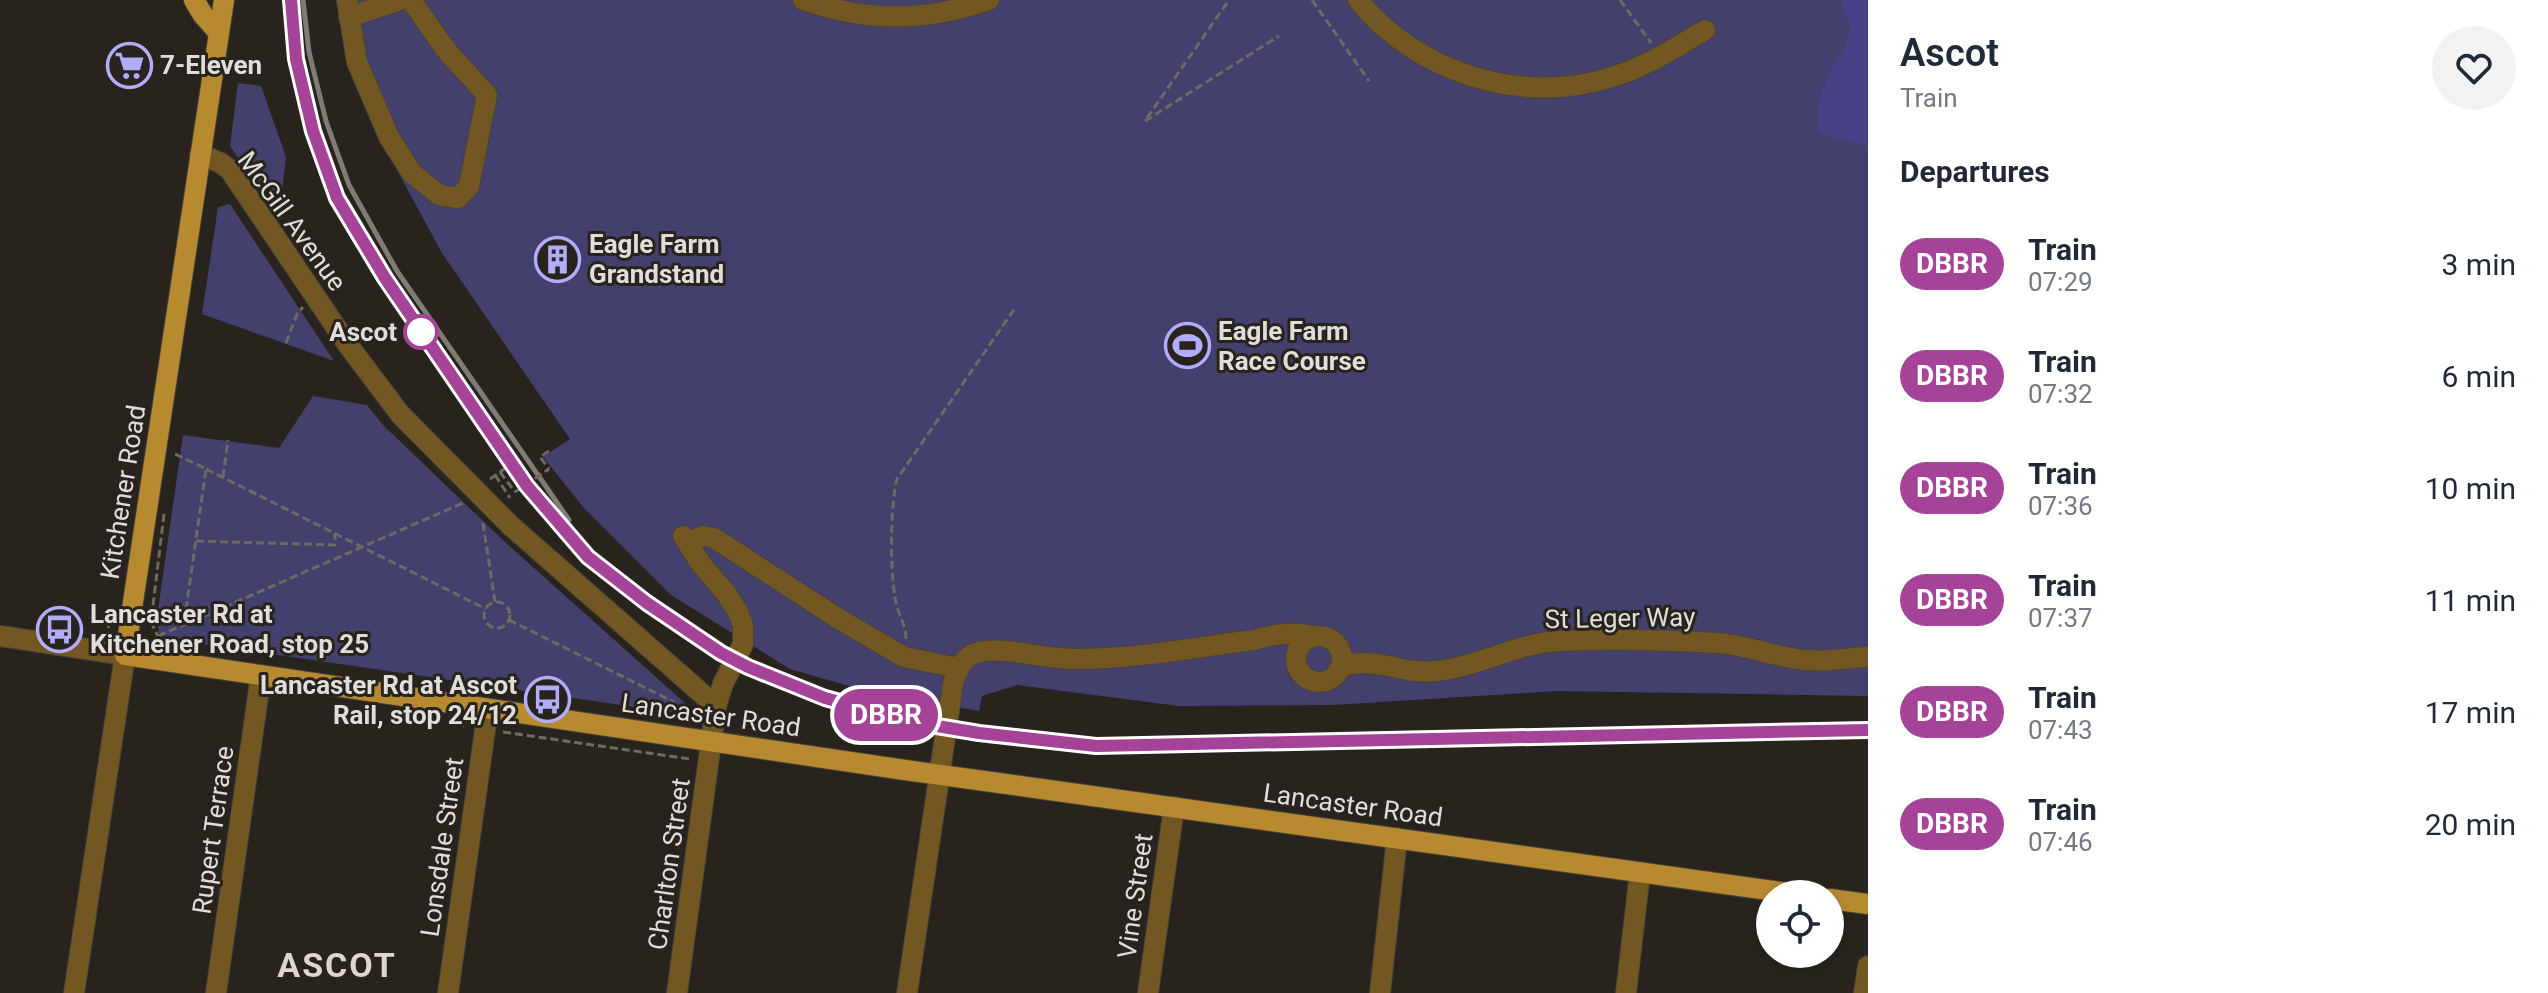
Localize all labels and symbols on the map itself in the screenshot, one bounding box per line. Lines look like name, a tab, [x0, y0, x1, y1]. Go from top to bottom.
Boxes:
supermarket icon: 7-Eleven	[105, 41, 153, 89]
place label: 7-Eleven	[160, 50, 262, 80]
street label: McGill Avenue	[232, 146, 352, 296]
place label: Eagle Farm Grandstand	[589, 229, 724, 289]
building icon: Eagle Farm Grandstand	[534, 235, 582, 283]
marker: Ascot	[404, 315, 438, 349]
place label: Eagle Farm Race Course	[1218, 316, 1366, 376]
place label: Ascot	[329, 317, 397, 347]
sports icon: Eagle Farm Race Course	[1163, 322, 1211, 370]
street label: Kitchener Road	[94, 403, 152, 581]
place label: Lancaster Rd at Kitchener Road, stop 25	[90, 599, 369, 659]
street label: St Leger Way	[1544, 602, 1696, 634]
bus stop icon: Lancaster Rd at Kitchener Road, stop 25	[35, 605, 83, 653]
place label: Lancaster Rd at Ascot Rail, stop 24/12	[260, 670, 517, 730]
bus stop icon: Lancaster Rd at Ascot Rail, stop 24/12	[524, 676, 572, 724]
street label: Lancaster Road	[619, 688, 803, 742]
line badge: DBBR	[830, 689, 942, 741]
street label: Rupert Terrace	[186, 744, 240, 916]
street label: Lonsdale Street	[415, 756, 469, 938]
street label: Charlton Street	[642, 776, 696, 952]
street label: Lancaster Road	[1261, 778, 1445, 832]
street label: Vine Street	[1111, 831, 1159, 961]
district label: ASCOT	[277, 945, 397, 985]

